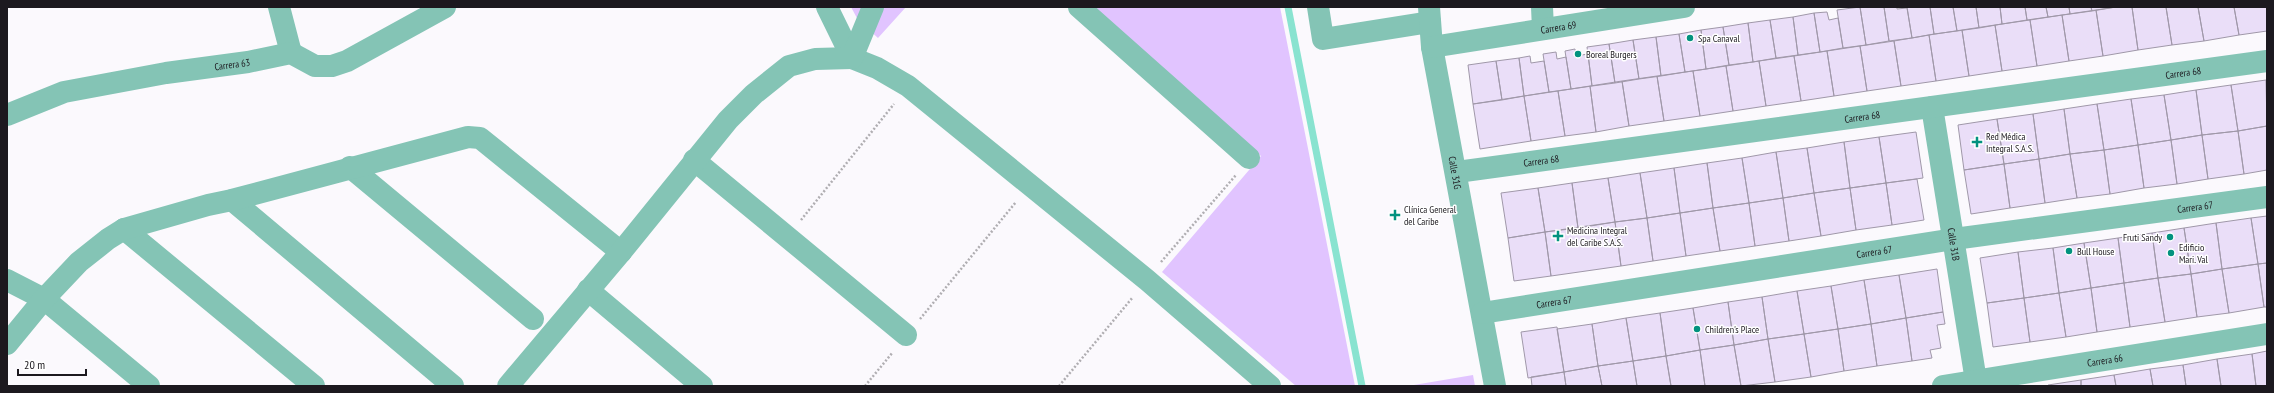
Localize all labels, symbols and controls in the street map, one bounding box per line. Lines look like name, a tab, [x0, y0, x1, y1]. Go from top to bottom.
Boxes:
street label: Carrera 69	[1540, 18, 1577, 36]
place label: Spa Canaval	[1698, 32, 1740, 45]
marker: Spa Canaval	[1685, 33, 1695, 43]
place label: Boreal Burgers	[1586, 48, 1637, 61]
marker: Boreal Burgers	[1573, 49, 1583, 59]
street label: Carrera 63	[213, 55, 251, 73]
street label: Carrera 68	[2165, 64, 2202, 81]
street label: Carrera 68	[1844, 108, 1881, 125]
place label: Red Médica Integral S.A.S.	[1986, 130, 2034, 155]
marker: Red Médica Integral S.A.S.	[1971, 136, 1983, 148]
street label: Carrera 68	[1523, 152, 1560, 169]
street label: Calle 31G	[1446, 155, 1465, 190]
street label: Carrera 67	[2176, 198, 2214, 215]
place label: Clínica General del Caribe	[1404, 203, 1457, 228]
marker: Clínica General del Caribe	[1389, 209, 1401, 221]
place label: Medicina Integral del Caribe S.A.S.	[1567, 224, 1628, 249]
street label: Calle 31B	[1945, 227, 1963, 262]
marker: Medicina Integral del Caribe S.A.S.	[1552, 230, 1564, 242]
place label: Fruti Sandy	[2123, 231, 2162, 244]
marker: Fruti Sandy	[2165, 232, 2175, 242]
place label: Edificio Mari. Val	[2179, 241, 2209, 266]
street label: Carrera 67	[1855, 242, 1893, 261]
place label: Bull House	[2077, 245, 2114, 258]
marker: Bull House	[2064, 246, 2074, 256]
marker: Edificio Mari. Val	[2166, 248, 2176, 258]
street label: Carrera 67	[1535, 292, 1573, 311]
place label: Children's Place	[1705, 323, 1759, 336]
marker: Children's Place	[1692, 324, 1702, 334]
scale bar	[18, 351, 86, 377]
street label: Carrera 66	[2086, 351, 2124, 369]
text: 20 m	[24, 357, 45, 372]

